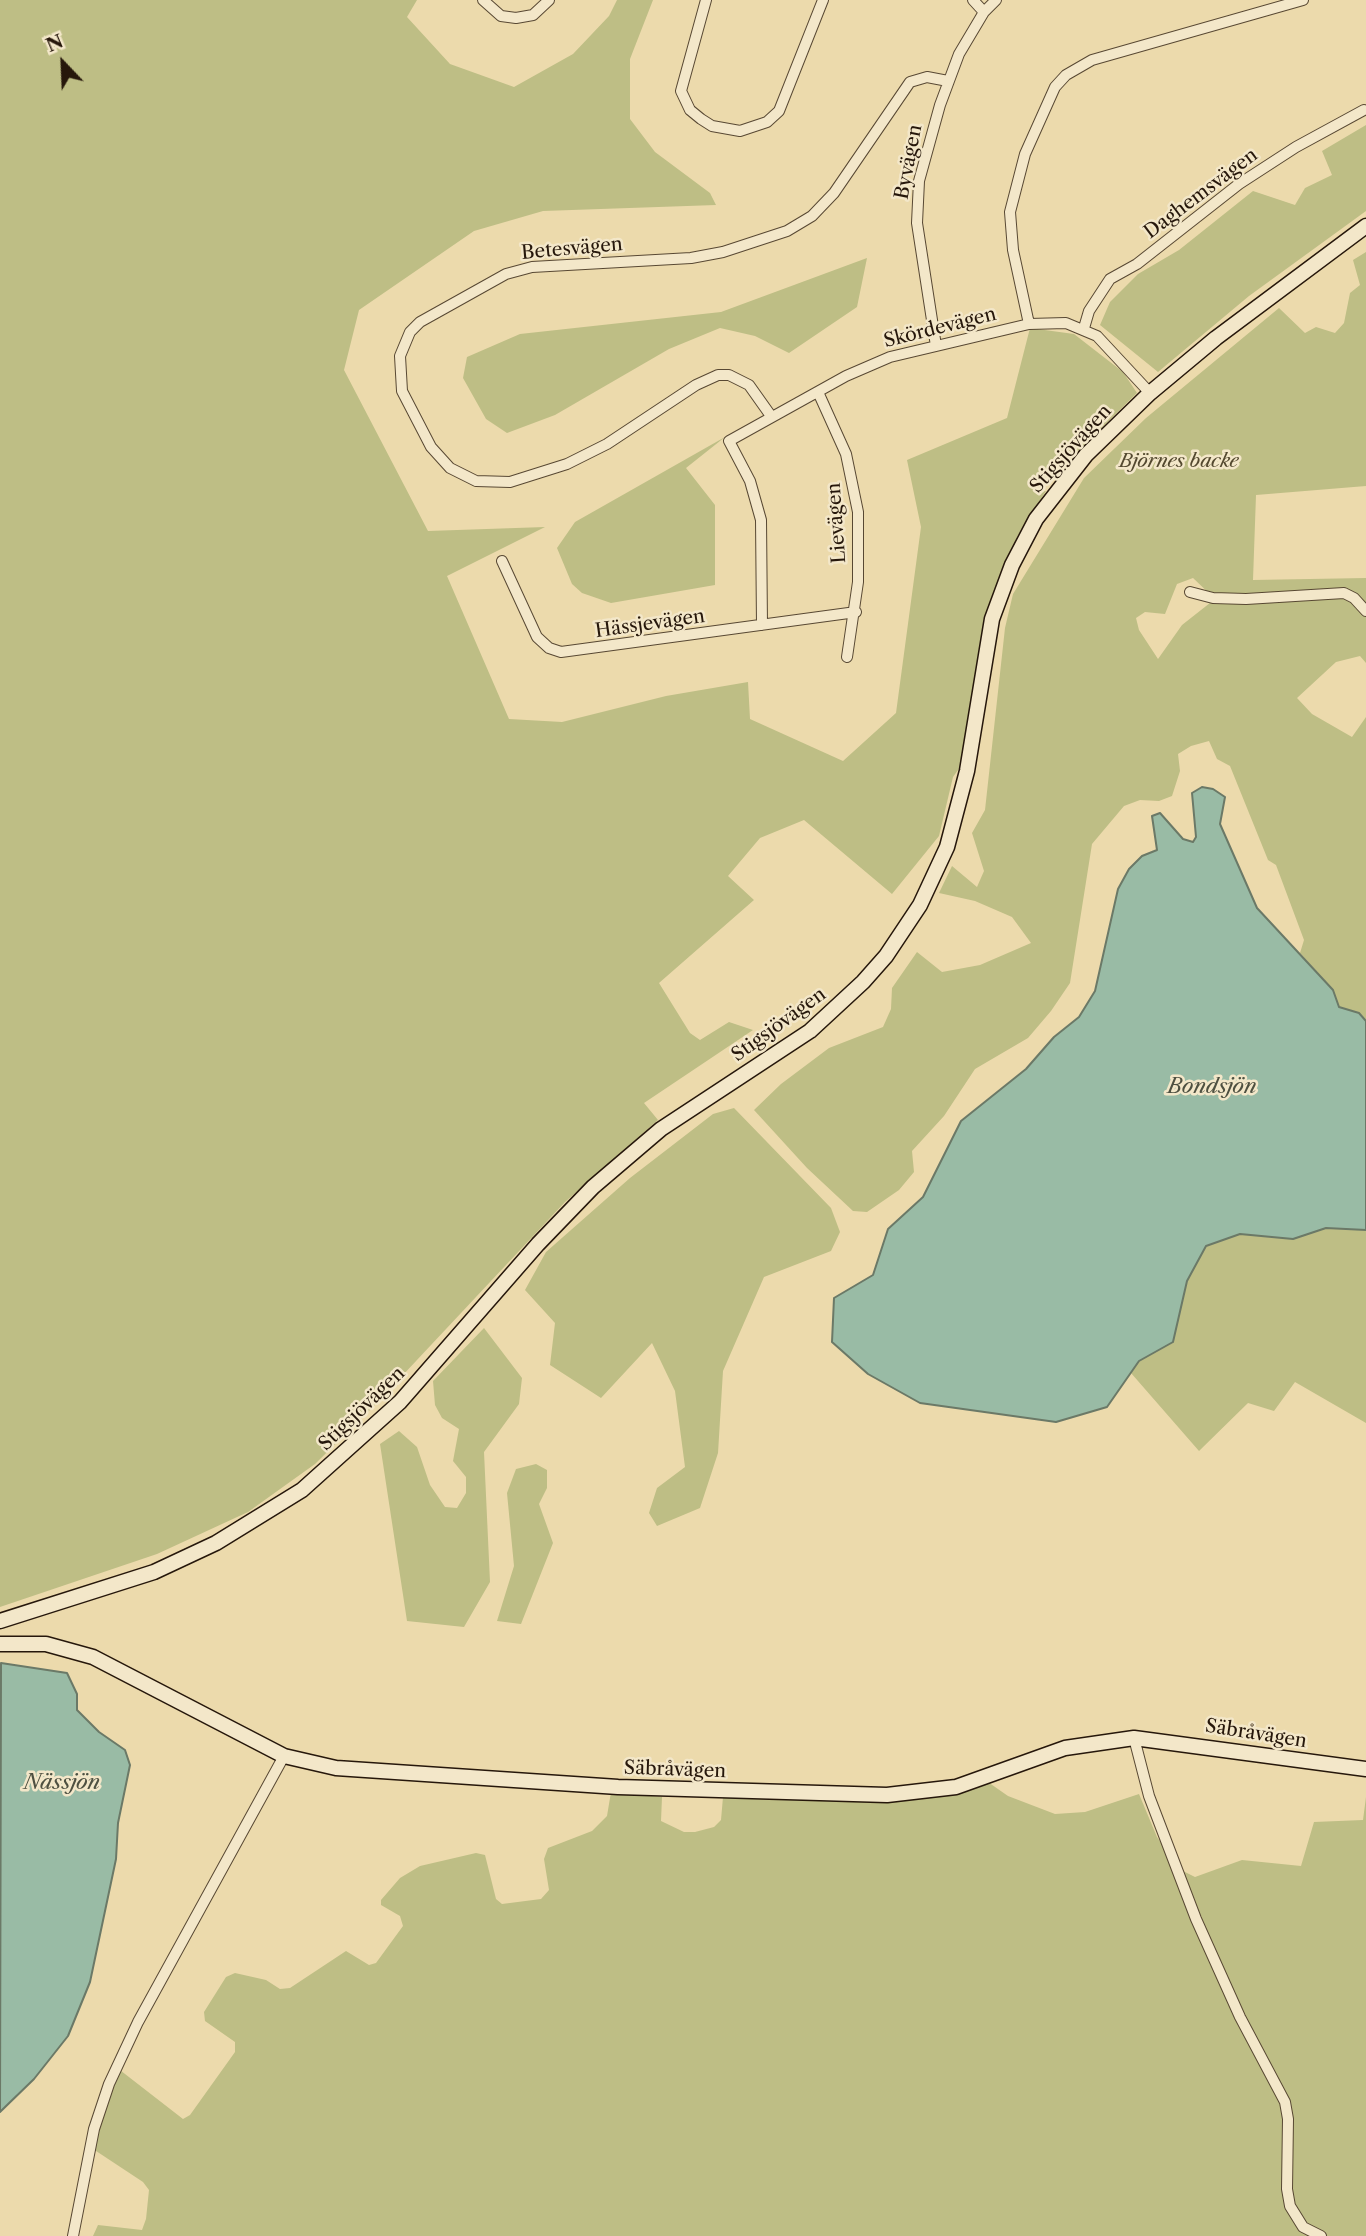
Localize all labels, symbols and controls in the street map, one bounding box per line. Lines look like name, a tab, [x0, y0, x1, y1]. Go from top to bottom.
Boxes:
north arrow	[28, 28, 98, 98]
text: N	[42, 29, 67, 57]
street label: Byvägen	[891, 123, 927, 201]
street label: Daghemsvägen	[1140, 144, 1262, 244]
street label: Betesvägen	[520, 233, 624, 265]
street label: Skördevägen	[881, 303, 999, 353]
street label: Stigsjövägen	[1025, 400, 1117, 498]
park label: Björnes backe	[1119, 451, 1239, 473]
street label: Lievägen	[823, 482, 851, 564]
street label: Hässjevägen	[594, 605, 706, 643]
street label: Stigsjövägen	[727, 983, 831, 1067]
water label: Bondsjön	[1167, 1074, 1257, 1100]
street label: Stigsjövägen	[314, 1362, 410, 1456]
street label: Säbråvägen	[1204, 1715, 1308, 1753]
street label: Säbråvägen	[623, 1757, 727, 1783]
water label: Nässjön	[24, 1770, 100, 1796]

